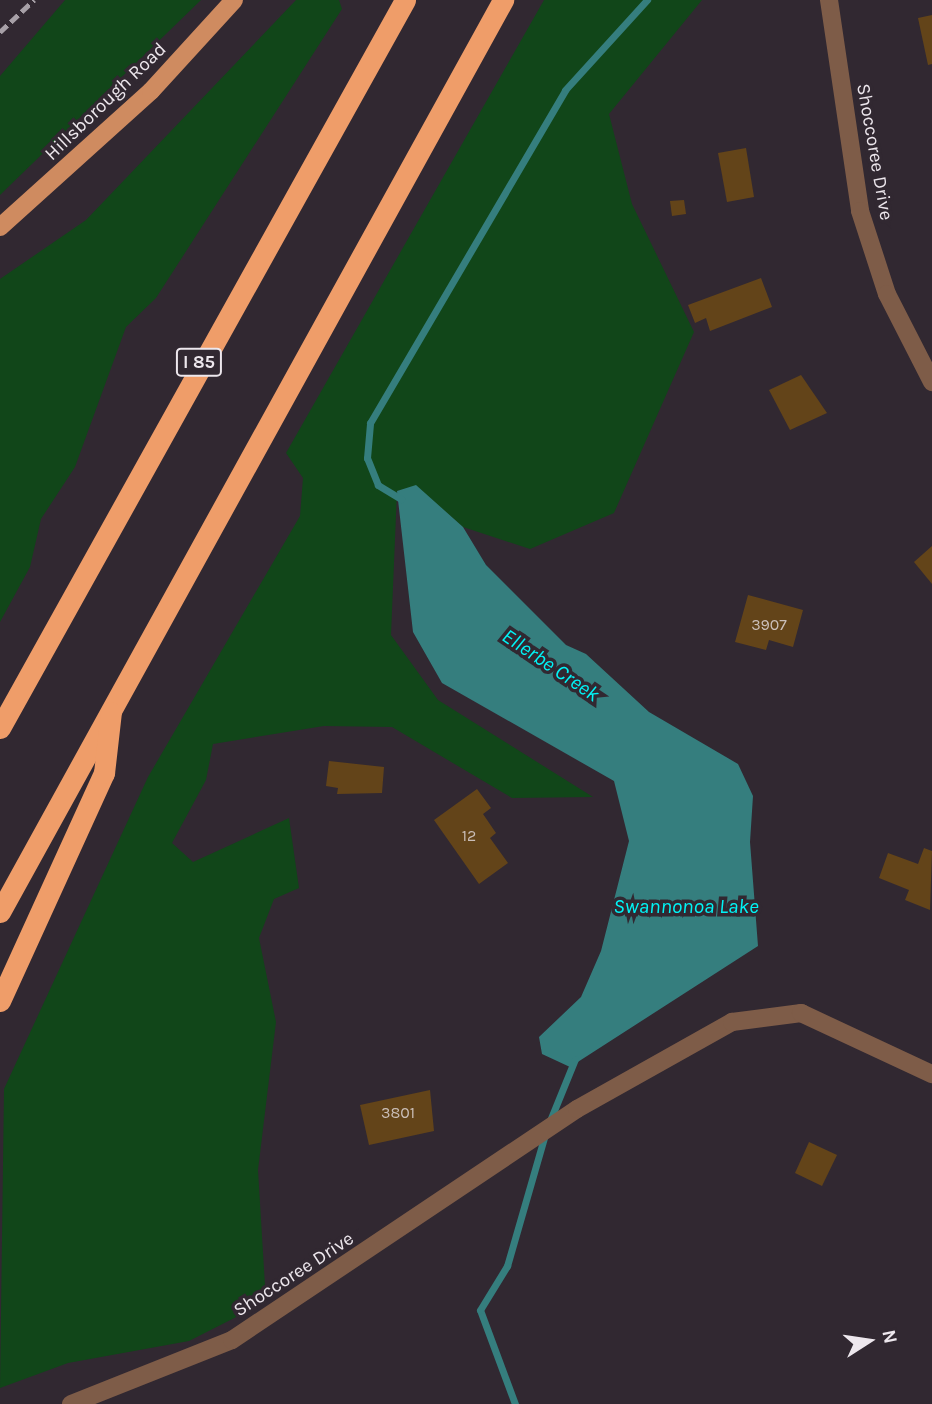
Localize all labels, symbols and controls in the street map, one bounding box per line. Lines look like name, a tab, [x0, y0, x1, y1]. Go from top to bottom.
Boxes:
street label: Hillsborough Road	[41, 38, 171, 166]
street label: Shoccoree Drive	[851, 82, 897, 222]
road number: I 85	[174, 348, 224, 376]
house number: 3907	[751, 615, 787, 635]
water label: Ellerbe Creek	[497, 623, 605, 707]
house number: 12	[462, 826, 476, 846]
water label: Swannonoa Lake	[613, 893, 759, 919]
house number: 3801	[381, 1103, 415, 1123]
street label: Shoccoree Drive	[230, 1228, 358, 1322]
north arrow	[834, 1306, 904, 1376]
text: N	[877, 1328, 902, 1346]

